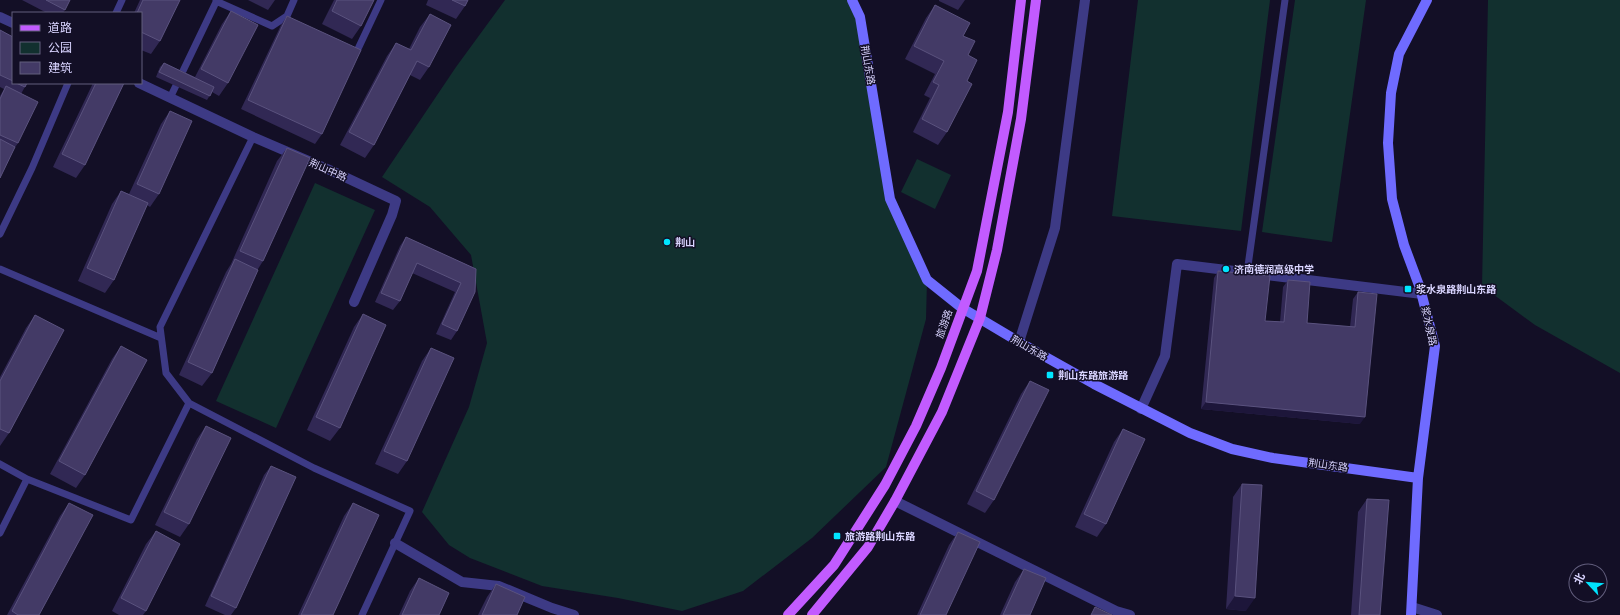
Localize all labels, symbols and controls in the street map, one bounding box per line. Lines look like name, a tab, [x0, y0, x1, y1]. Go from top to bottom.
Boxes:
legend	[12, 12, 142, 84]
text: 道路	[48, 21, 72, 34]
text: 公园	[48, 41, 72, 54]
street label: 荆山东路	[859, 44, 877, 86]
text: 建筑	[48, 61, 72, 74]
street label: 荆山中路	[307, 157, 349, 183]
marker: 荆山	[662, 237, 672, 247]
place label: 荆山	[675, 237, 695, 248]
place label: 济南德润高级中学	[1234, 263, 1314, 275]
marker: 济南德润高级中学	[1221, 264, 1231, 274]
marker: 浆水泉路荆山东路	[1403, 284, 1413, 294]
place label: 浆水泉路荆山东路	[1416, 284, 1497, 295]
street label: 浆水泉路	[1419, 305, 1439, 347]
street label: 旅游路	[934, 308, 954, 340]
street label: 荆山东路	[1009, 333, 1049, 363]
marker: 荆山东路旅游路	[1045, 370, 1055, 380]
place label: 荆山东路旅游路	[1058, 370, 1129, 381]
street label: 荆山东路	[1307, 457, 1349, 473]
marker: 旅游路荆山东路	[832, 531, 842, 541]
place label: 旅游路荆山东路	[845, 531, 916, 542]
north arrow	[1568, 563, 1608, 603]
text: 北	[1571, 571, 1587, 586]

